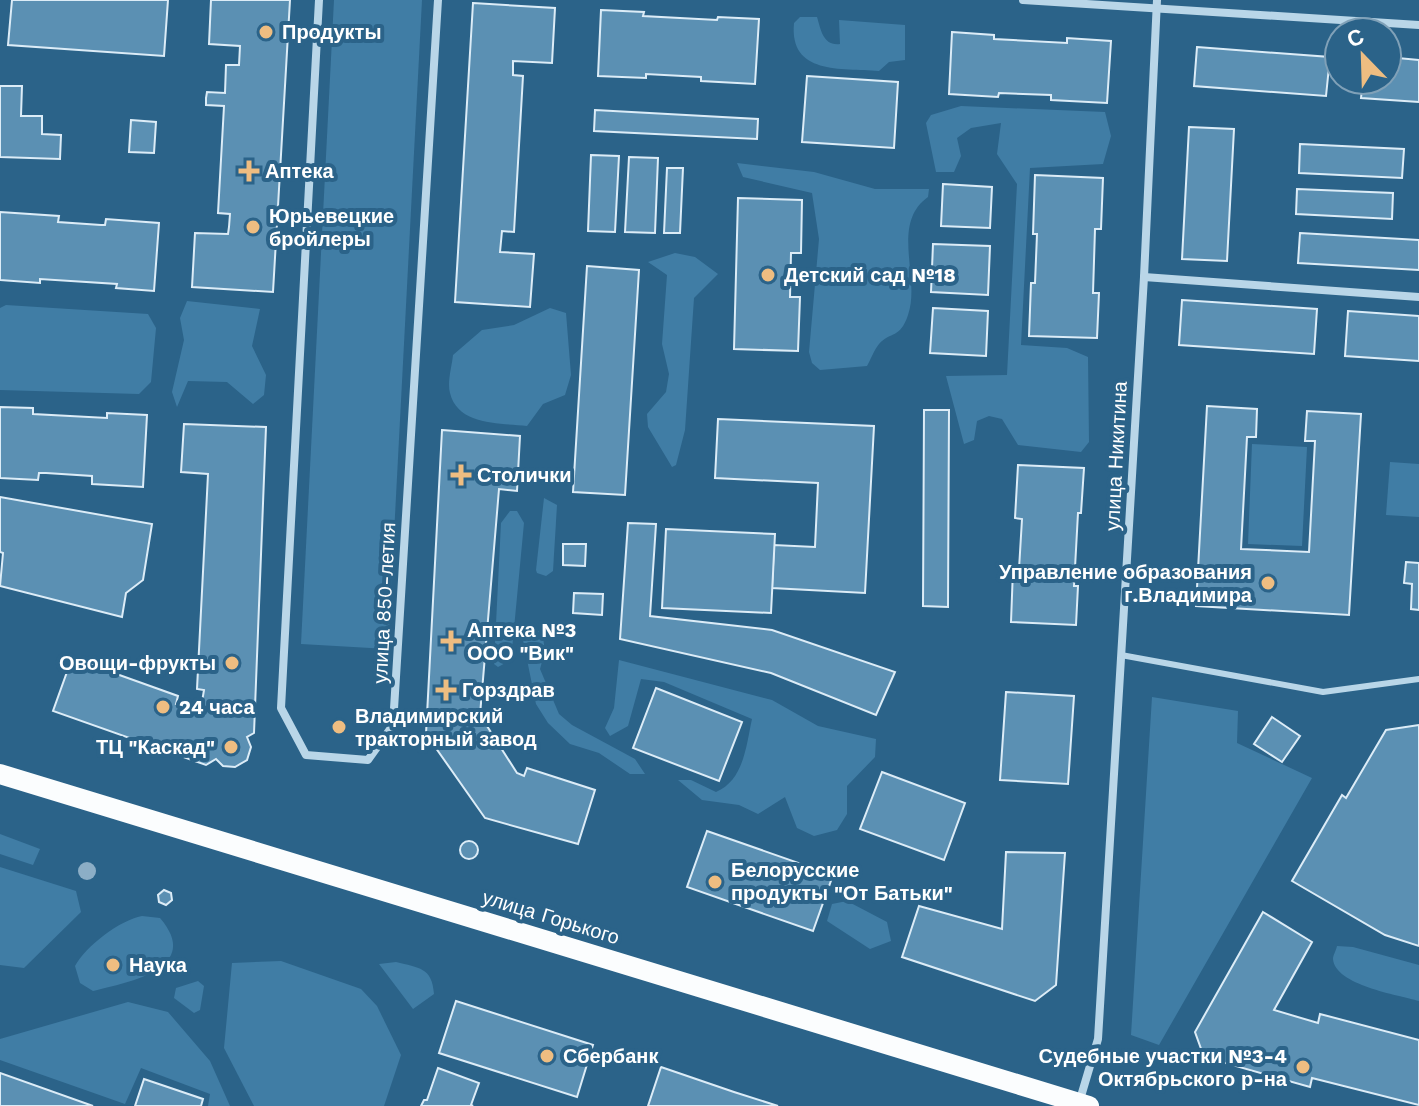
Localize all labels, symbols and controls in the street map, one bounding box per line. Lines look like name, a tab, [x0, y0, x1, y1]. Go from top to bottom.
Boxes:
north arrow	[1323, 16, 1403, 96]
place label: Продукты	[282, 20, 382, 44]
marker: Продукты	[257, 23, 275, 41]
text: С	[1343, 23, 1368, 53]
place label: Аптека	[265, 159, 334, 183]
marker: Аптека	[240, 162, 258, 180]
place label: Юрьевецкие бройлеры	[269, 204, 394, 251]
marker: Юрьевецкие бройлеры	[244, 218, 262, 236]
place label: Детский сад №18	[784, 263, 956, 287]
marker: Детский сад №18	[759, 266, 777, 284]
street label: улица Никитина	[1100, 380, 1132, 531]
place label: Столички	[477, 463, 572, 487]
marker: Столички	[452, 466, 470, 484]
street label: улица 850-летия	[368, 522, 400, 684]
place label: Управление образования г.Владимира	[999, 560, 1253, 607]
marker: Управление образования г.Владимира	[1259, 574, 1277, 592]
place label: Аптека №3 ООО "Вик"	[467, 618, 576, 665]
marker: Аптека №3 ООО "Вик"	[442, 632, 460, 650]
place label: Овощи-фрукты	[59, 651, 216, 675]
marker: Овощи-фрукты	[223, 654, 241, 672]
place label: Горздрав	[462, 678, 555, 702]
marker: Горздрав	[437, 681, 455, 699]
place label: 24 часа	[179, 695, 255, 719]
marker: 24 часа	[154, 698, 172, 716]
place label: Владимирский тракторный завод	[355, 704, 537, 751]
marker: Владимирский тракторный завод	[330, 718, 348, 736]
place label: ТЦ "Каскад"	[96, 735, 215, 759]
marker: ТЦ "Каскад"	[222, 738, 240, 756]
place label: Белорусские продукты "От Батьки"	[731, 858, 953, 905]
marker: Белорусские продукты "От Батьки"	[706, 873, 724, 891]
street label: улица Горького	[480, 885, 622, 949]
place label: Наука	[129, 953, 188, 977]
marker: Наука	[104, 956, 122, 974]
place label: Сбербанк	[563, 1044, 659, 1068]
place label: Судебные участки №3-4 Октябрьского р-на	[1039, 1044, 1288, 1091]
marker: Сбербанк	[538, 1047, 556, 1065]
marker: Судебные участки №3-4 Октябрьского р-на	[1294, 1058, 1312, 1076]

